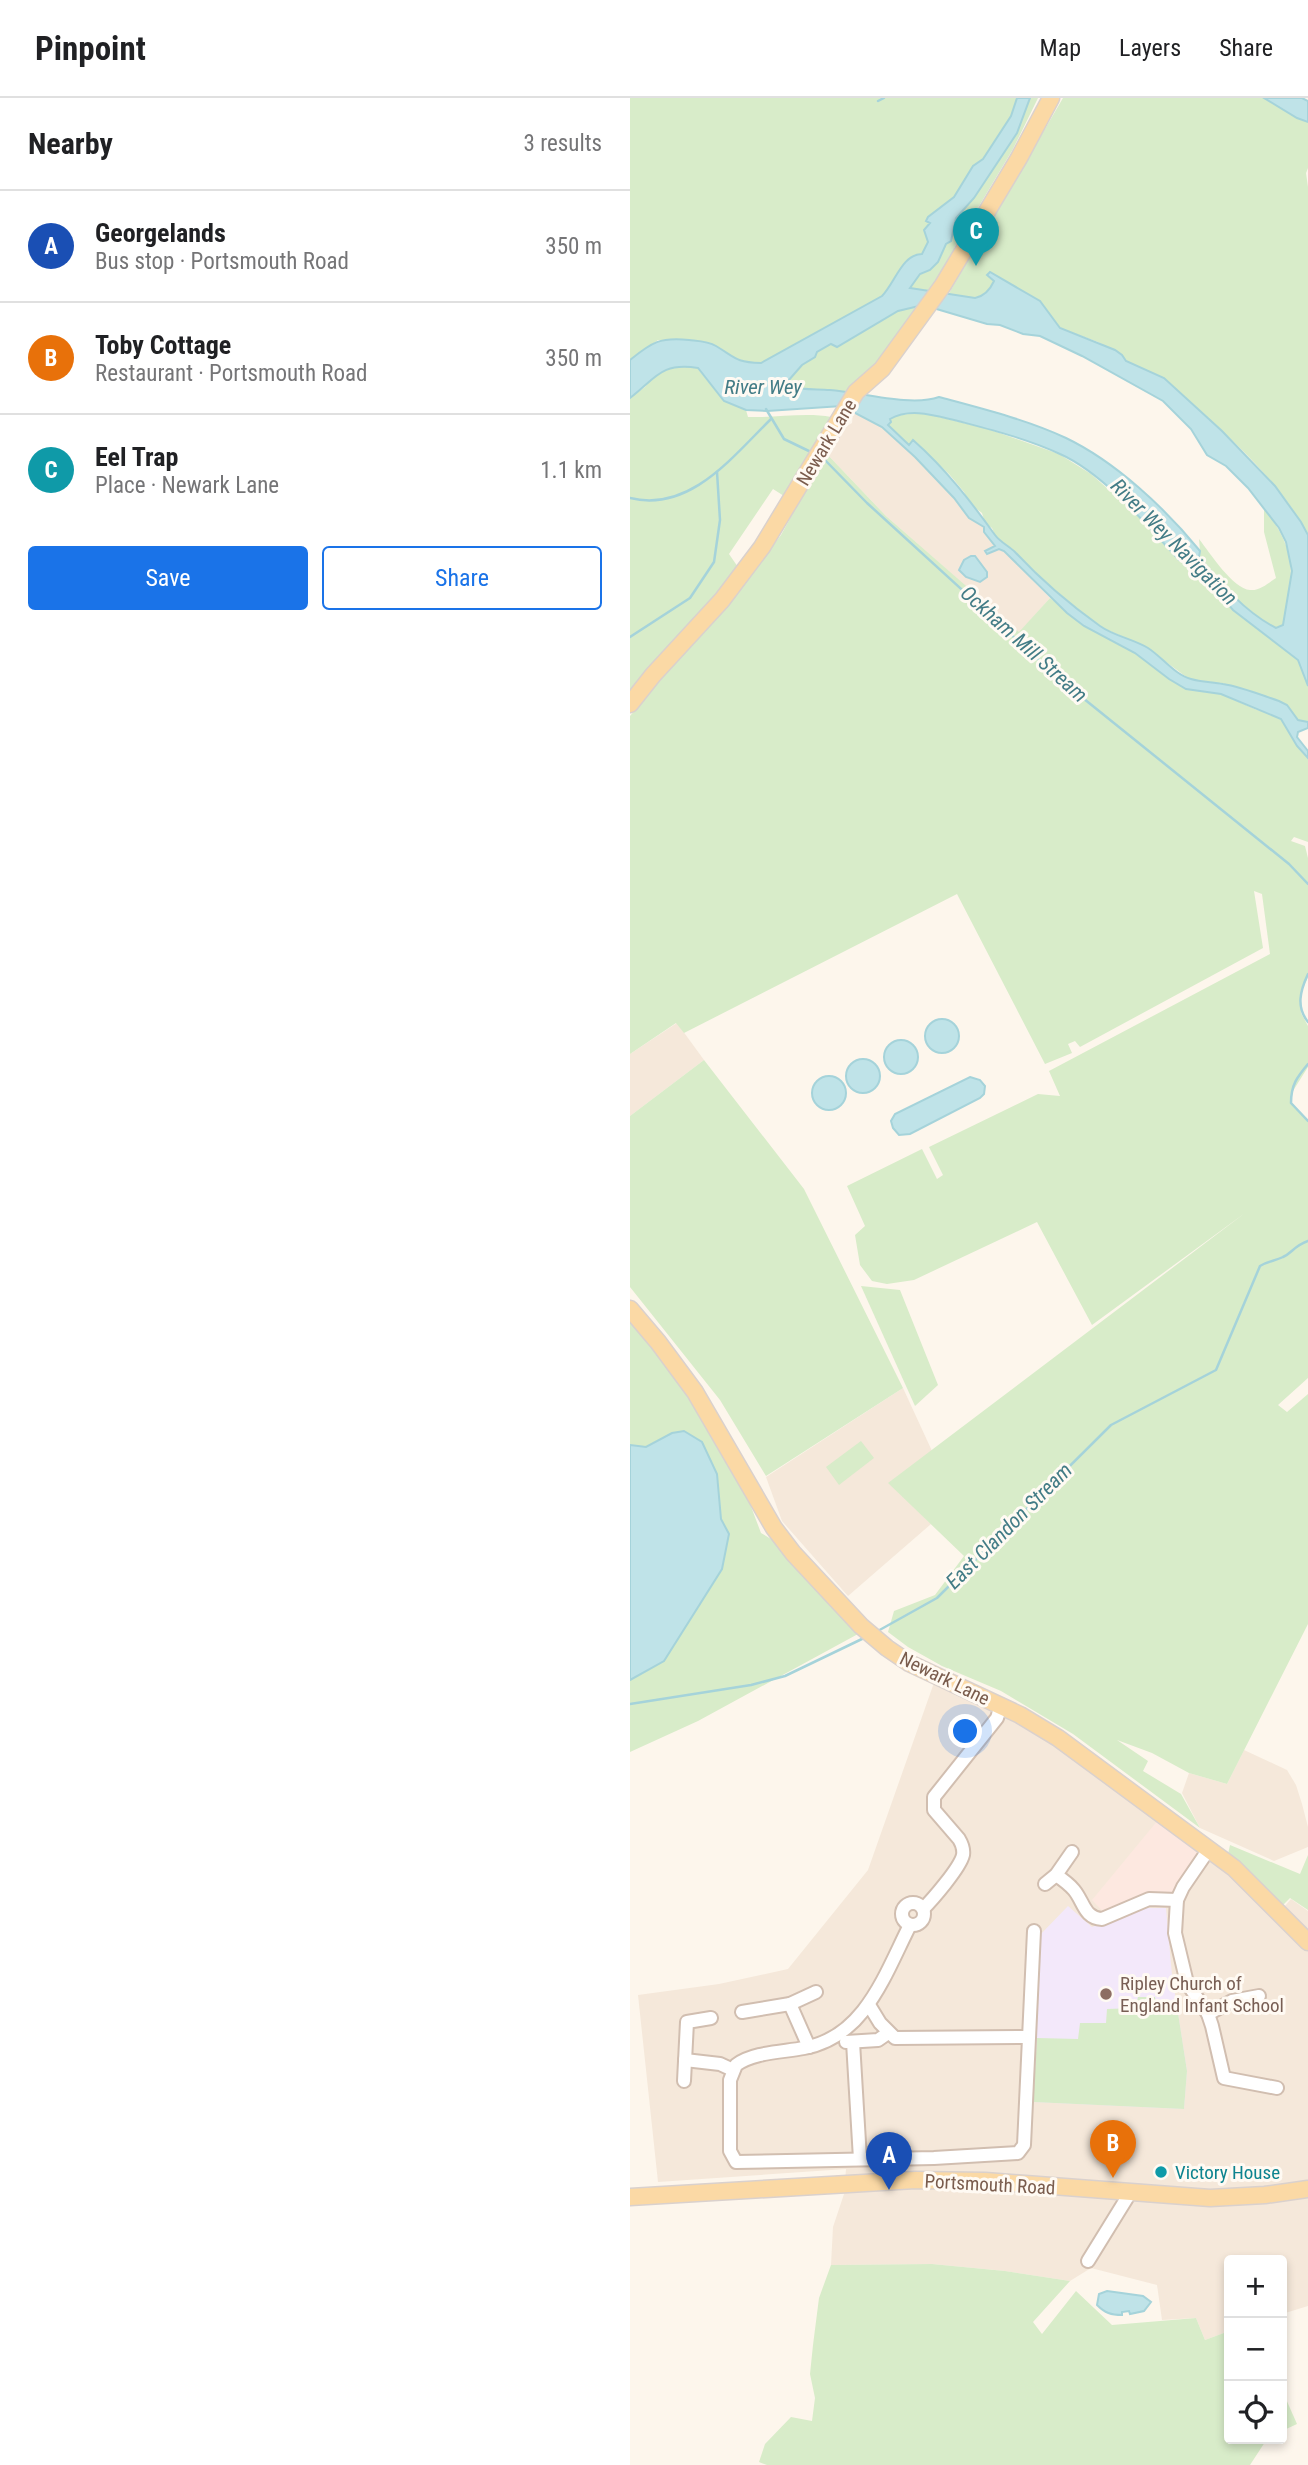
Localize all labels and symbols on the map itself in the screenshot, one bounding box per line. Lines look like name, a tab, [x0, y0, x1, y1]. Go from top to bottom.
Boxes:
pin: C	[953, 208, 999, 266]
water label: River Wey	[724, 375, 802, 399]
street label: Newark Lane	[792, 395, 861, 490]
water label: River Wey Navigation	[1106, 474, 1242, 610]
water label: Ockham Mill Stream	[956, 581, 1092, 707]
water label: East Clandon Stream	[941, 1458, 1077, 1594]
street label: Newark Lane	[896, 1647, 994, 1710]
your location	[948, 1714, 982, 1748]
place label: Ripley Church of England Infant School	[1120, 1972, 1284, 2017]
marker: Ripley Church of England Infant School	[1098, 1986, 1114, 2002]
pin: B	[1090, 2120, 1136, 2178]
pin: A	[866, 2132, 912, 2190]
place label: Victory House	[1175, 2161, 1280, 2184]
marker: Victory House	[1153, 2164, 1169, 2180]
street label: Portsmouth Road	[924, 2170, 1056, 2199]

